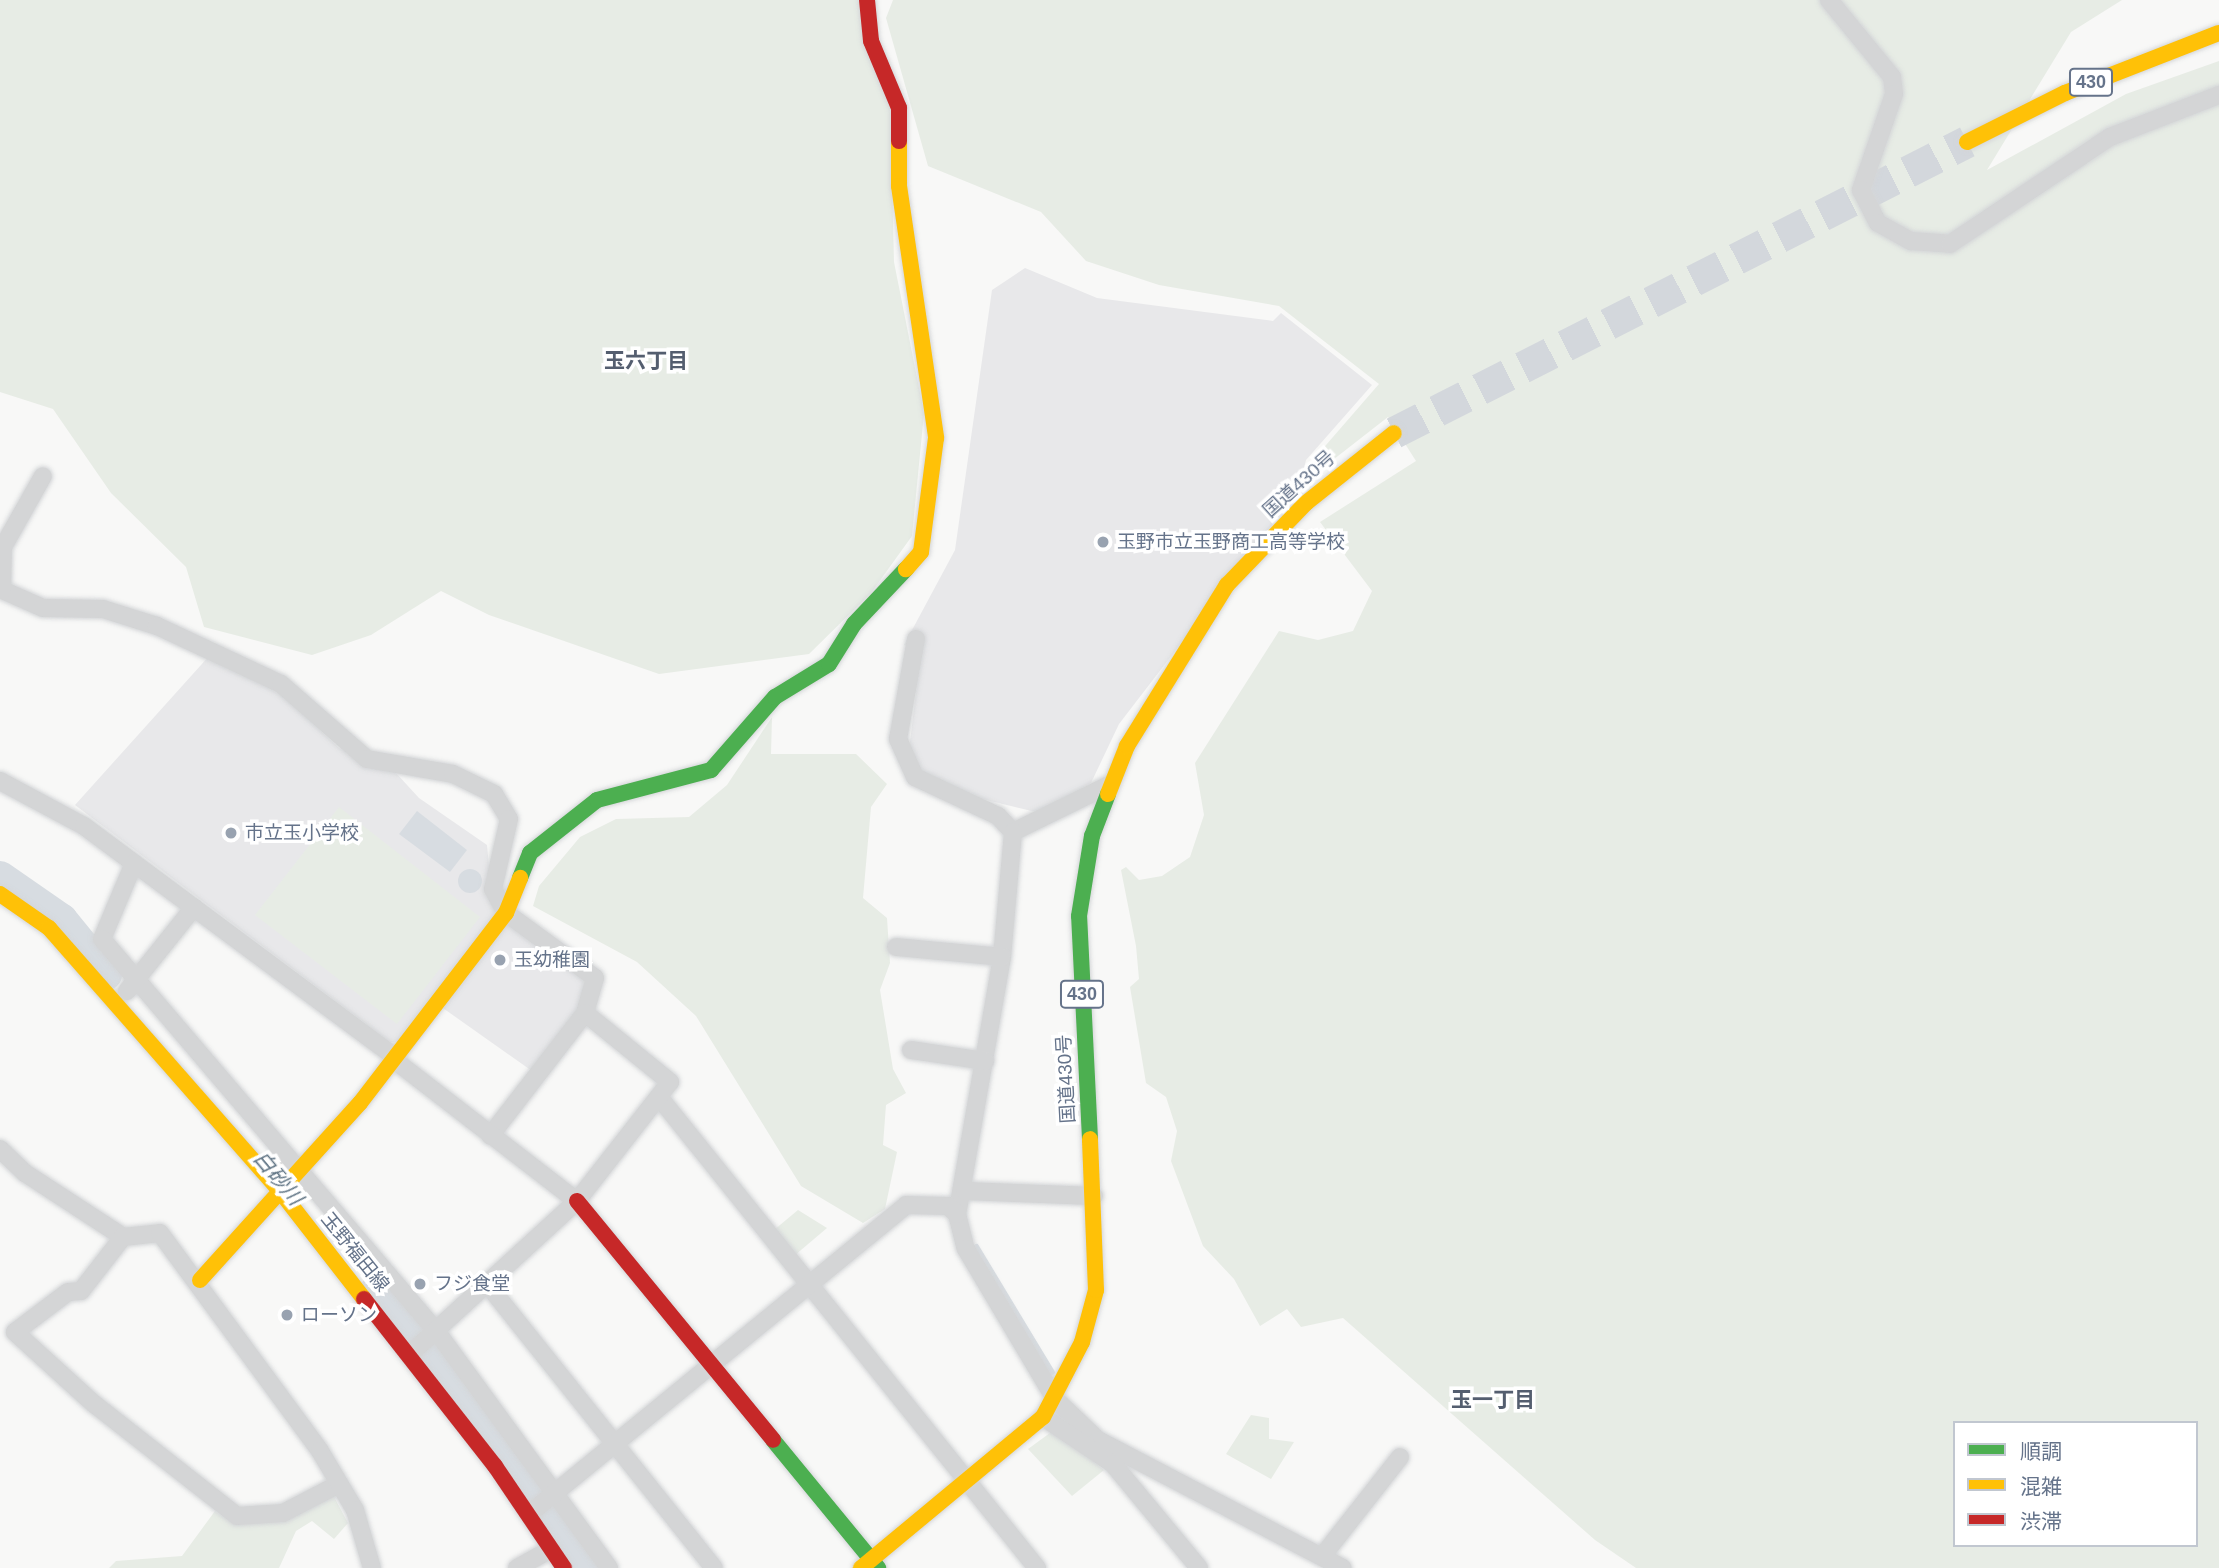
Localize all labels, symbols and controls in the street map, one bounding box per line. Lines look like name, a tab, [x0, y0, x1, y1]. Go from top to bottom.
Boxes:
road number: 430	[2068, 68, 2114, 96]
district label: 玉六丁目	[604, 348, 688, 374]
street label: 国道430号	[1258, 446, 1340, 522]
place label: 玉野市立玉野商工高等学校	[1117, 531, 1345, 553]
marker: 玉野市立玉野商工高等学校	[1095, 534, 1111, 550]
place label: 市立玉小学校	[245, 822, 359, 844]
marker: 市立玉小学校	[223, 825, 239, 841]
place label: 玉幼稚園	[514, 949, 590, 971]
marker: 玉幼稚園	[492, 952, 508, 968]
road number: 430	[1059, 979, 1105, 1009]
street label: 国道430号	[1052, 1034, 1080, 1124]
water label: 白砂川	[248, 1146, 308, 1210]
street label: 玉野福田線	[316, 1208, 394, 1296]
place label: フジ食堂	[434, 1273, 510, 1295]
marker: フジ食堂	[412, 1276, 428, 1292]
place label: ローソン	[301, 1304, 377, 1326]
marker: ローソン	[279, 1307, 295, 1323]
district label: 玉一丁目	[1451, 1387, 1535, 1413]
legend	[1953, 1421, 2198, 1547]
text: 順調	[2020, 1440, 2062, 1463]
text: 混雑	[2020, 1475, 2062, 1498]
text: 渋滞	[2020, 1510, 2062, 1533]

